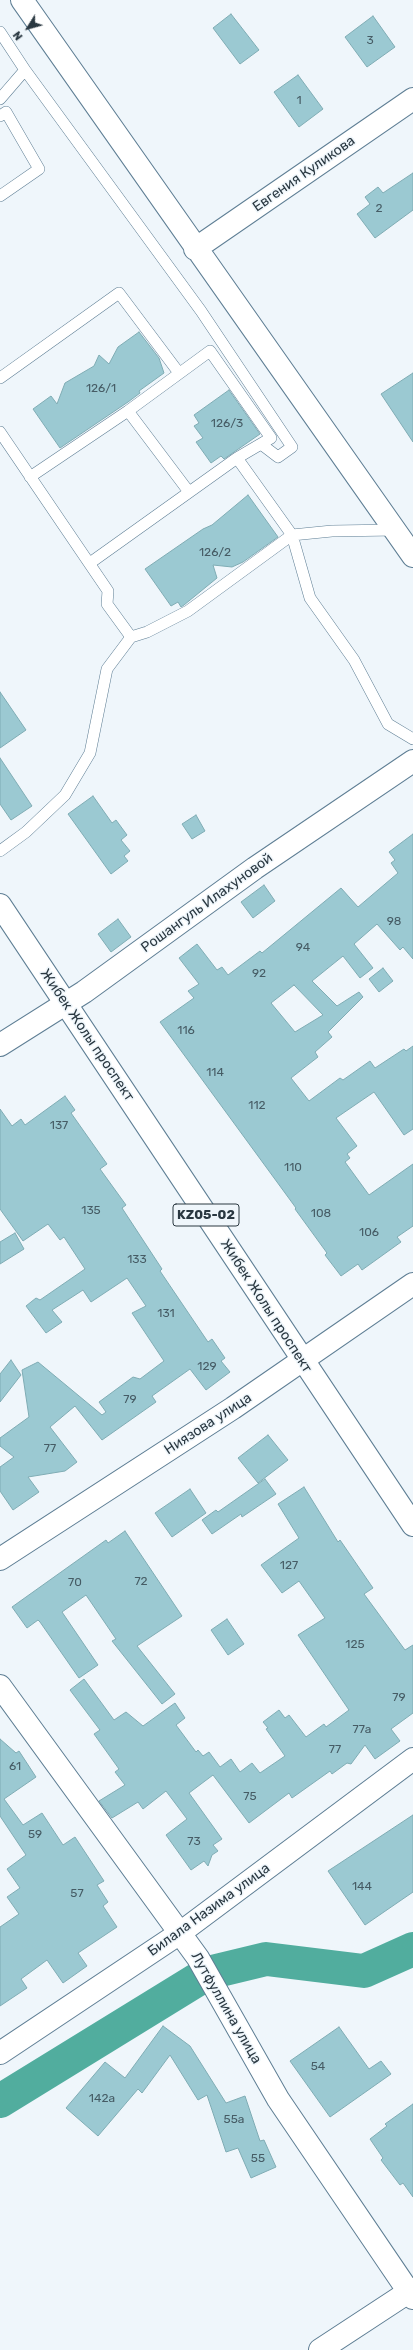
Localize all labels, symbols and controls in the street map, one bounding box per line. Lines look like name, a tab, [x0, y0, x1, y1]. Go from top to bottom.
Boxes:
north arrow	[8, 8, 48, 48]
text: N	[10, 28, 26, 43]
house number: 3	[366, 34, 374, 48]
house number: 1	[296, 94, 302, 108]
street label: Евгения Куликова	[250, 132, 358, 216]
house number: 2	[375, 202, 383, 216]
house number: 126/1	[86, 382, 116, 396]
house number: 126/3	[211, 417, 243, 431]
house number: 126/2	[199, 546, 231, 560]
street label: Рошангуль Илахуновой	[138, 850, 276, 956]
house number: 98	[387, 915, 401, 929]
house number: 94	[296, 941, 310, 955]
street label: Жибек Жолы проспект	[36, 966, 138, 1104]
house number: 92	[252, 967, 266, 981]
house number: 116	[177, 1024, 195, 1038]
house number: 114	[206, 1066, 224, 1080]
house number: 112	[248, 1099, 266, 1113]
house number: 137	[50, 1119, 68, 1133]
house number: 110	[284, 1161, 302, 1175]
house number: 135	[81, 1204, 101, 1218]
road number: KZ05-02	[173, 1204, 239, 1226]
house number: 108	[311, 1207, 331, 1221]
house number: 106	[359, 1226, 379, 1240]
street label: Жибек Жолы проспект	[217, 1236, 315, 1376]
house number: 133	[127, 1253, 147, 1267]
house number: 131	[157, 1307, 175, 1321]
house number: 129	[197, 1360, 217, 1374]
street label: Ниязова улица	[161, 1390, 255, 1458]
house number: 79	[123, 1393, 137, 1407]
house number: 77	[44, 1442, 56, 1456]
house number: 127	[280, 1559, 298, 1573]
house number: 72	[134, 1575, 148, 1589]
house number: 70	[68, 1576, 82, 1590]
house number: 125	[345, 1638, 365, 1652]
house number: 79	[392, 1691, 406, 1705]
house number: 77а	[353, 1723, 371, 1737]
house number: 77	[329, 1743, 341, 1757]
house number: 61	[9, 1760, 21, 1774]
house number: 75	[243, 1790, 257, 1804]
house number: 59	[28, 1828, 42, 1842]
house number: 73	[187, 1835, 201, 1849]
street label: Билала Назима улица	[145, 1860, 273, 1960]
house number: 144	[352, 1880, 372, 1894]
house number: 57	[70, 1887, 84, 1901]
street label: Лутфуллина улица	[187, 1949, 265, 2067]
house number: 54	[311, 2060, 325, 2074]
house number: 142а	[89, 2092, 115, 2106]
house number: 55а	[224, 2113, 244, 2127]
house number: 55	[251, 2152, 265, 2166]

